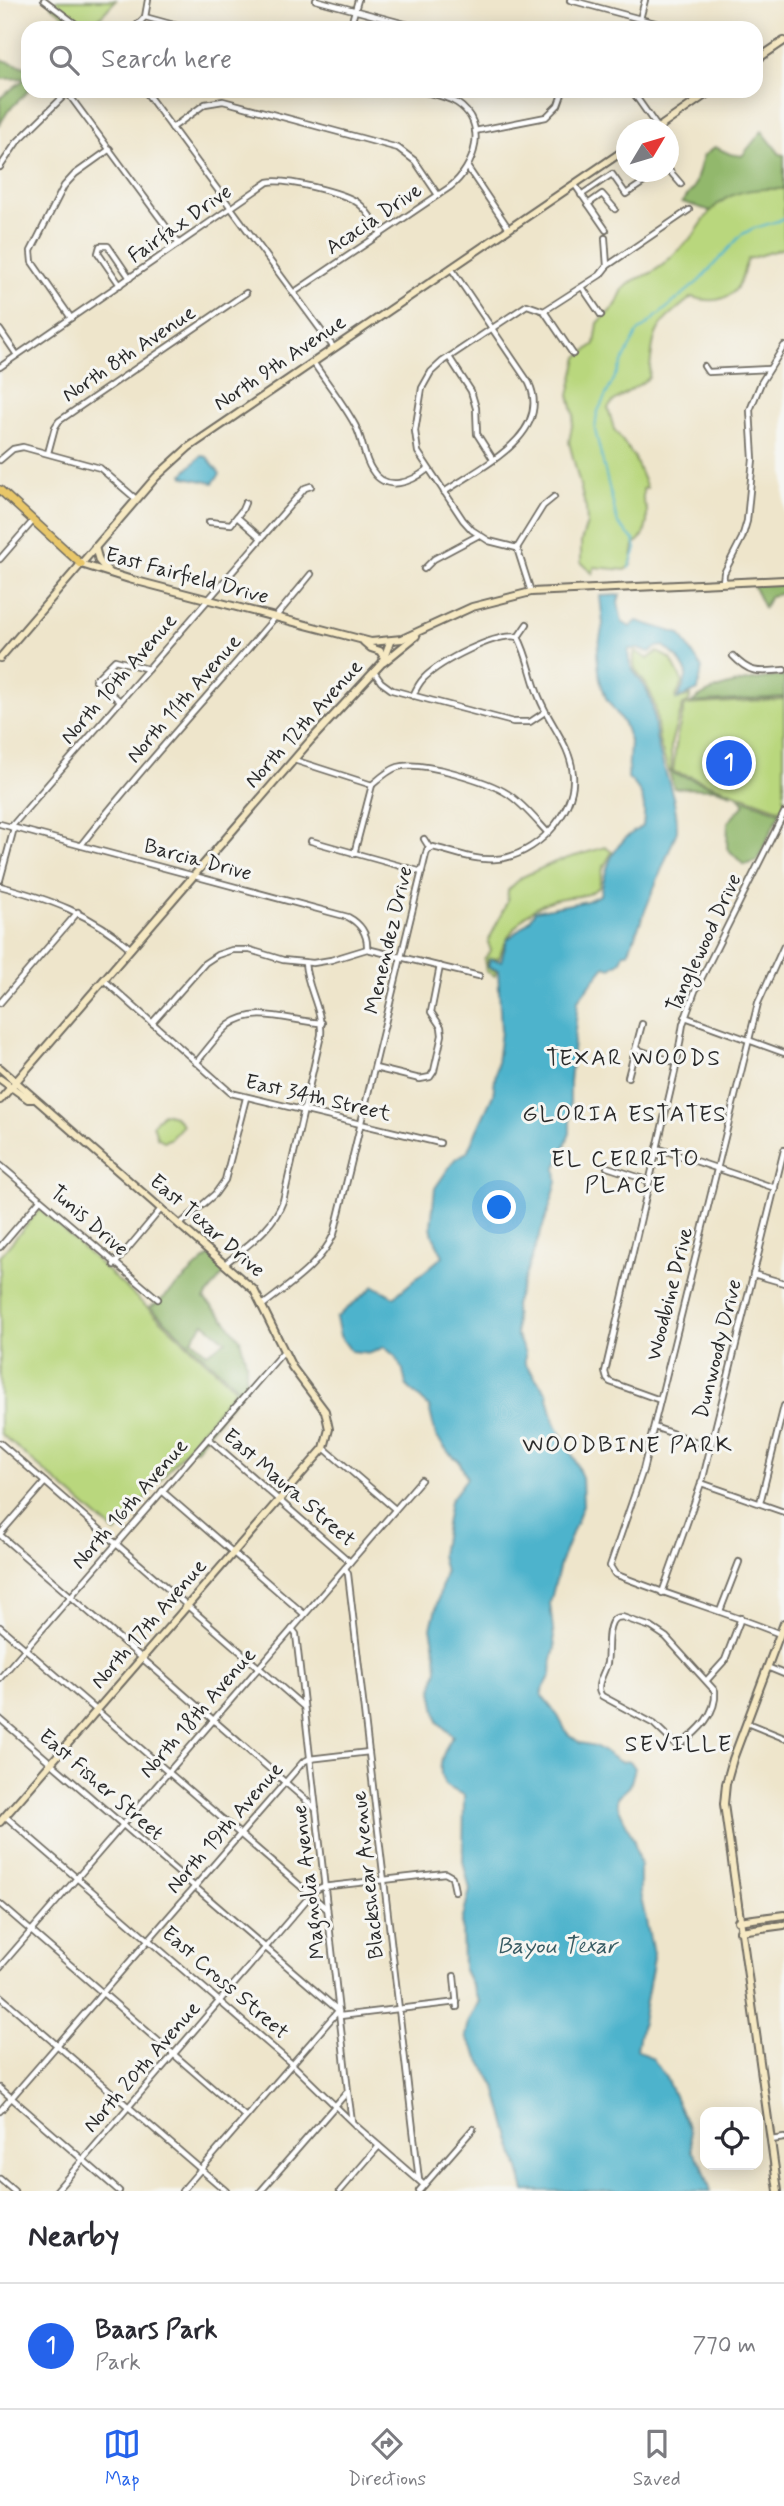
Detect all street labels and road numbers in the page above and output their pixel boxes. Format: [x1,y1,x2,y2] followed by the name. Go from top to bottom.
[320,176,428,262] street label: Acacia Drive
[122,178,238,270] street label: Fairfax Drive
[57,299,201,409] street label: North 8th Avenue
[208,308,352,418] street label: North 9th Avenue
[102,541,272,611] street label: East Fairfield Drive
[54,608,184,750] street label: North 10th Avenue
[120,629,248,769] street label: North 11th Avenue
[239,654,369,794] street label: North 12th Avenue
[141,832,255,888] street label: Barcia Drive
[358,863,420,1017] street label: Menendez Drive
[660,869,749,1017] street label: Tanglewood Drive
[243,1068,394,1128] street label: East 34th Street
[143,1168,271,1284] street label: East Texar Drive
[44,1179,134,1263] street label: Tunis Drive
[640,1224,700,1364] street label: Woodbine Drive
[687,1276,749,1422] street label: Dunwoody Drive
[217,1423,361,1554] street label: East Maura Street
[65,1433,195,1575] street label: North 16th Avenue
[85,1553,213,1695] street label: North 17th Avenue
[133,1642,263,1784] street label: North 18th Avenue
[32,1723,170,1847] street label: East Fisher Street
[160,1756,290,1900] street label: North 19th Avenue
[345,1790,391,1960] street label: Blackshear Avenue
[286,1803,334,1961] street label: Magnolia Avenue
[155,1920,295,2046] street label: East Cross Street
[77,1995,207,2139] street label: North 20th Avenue

